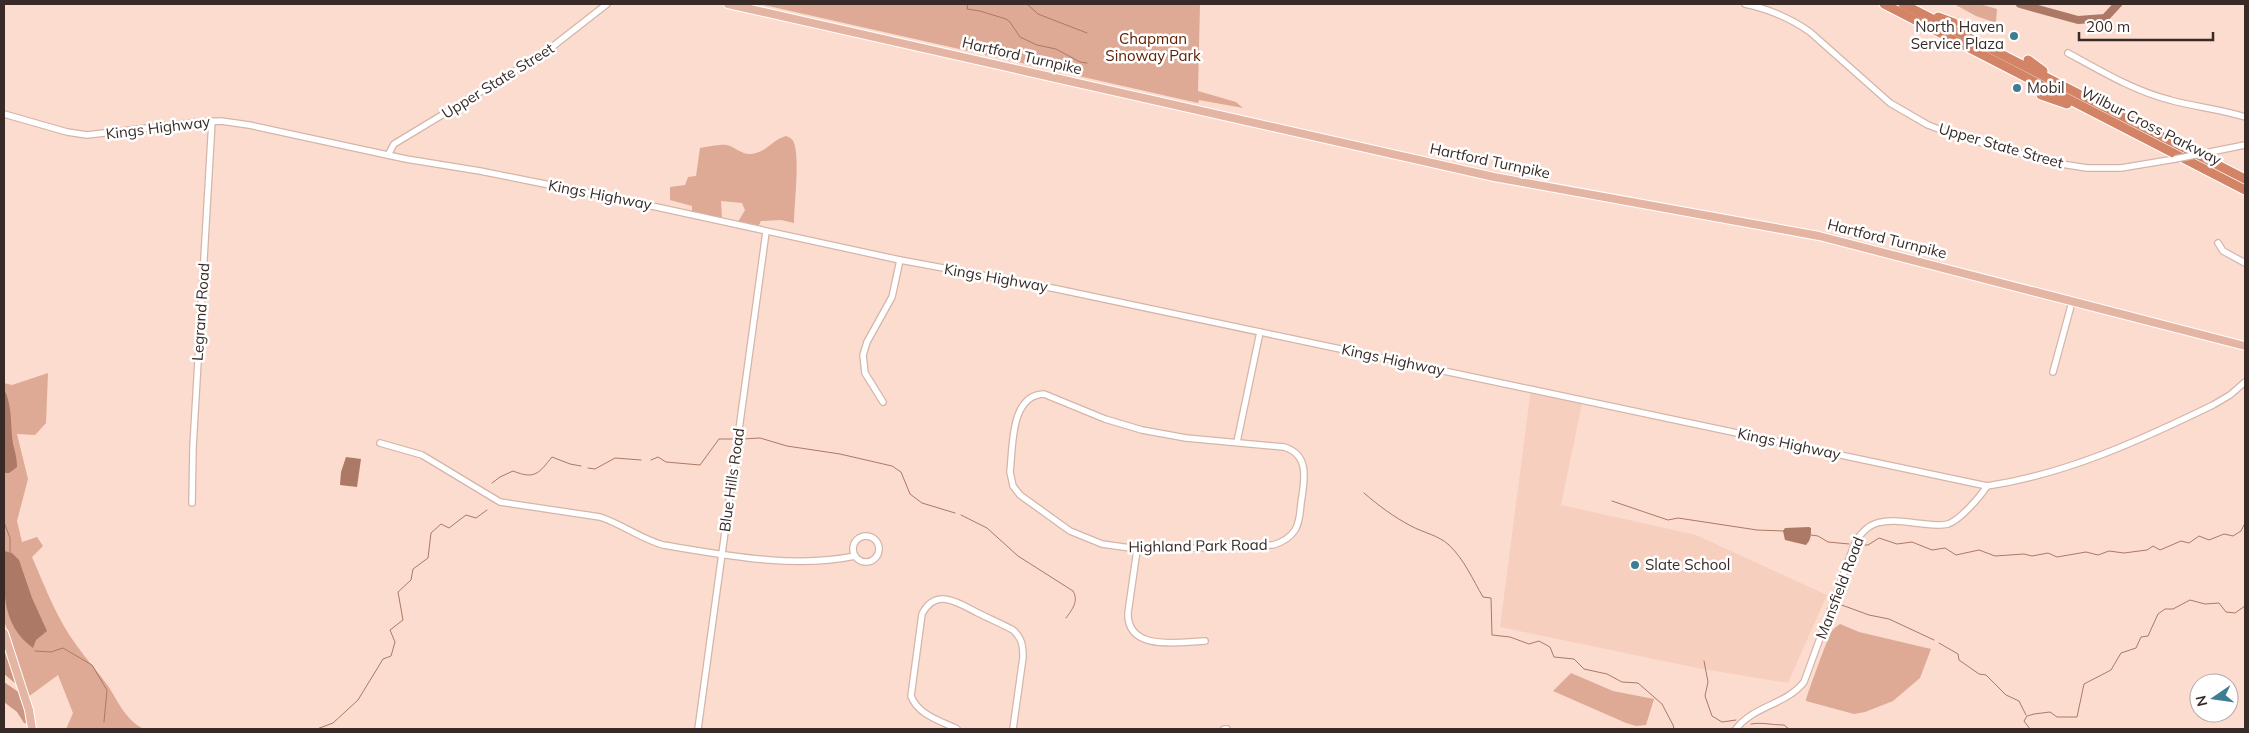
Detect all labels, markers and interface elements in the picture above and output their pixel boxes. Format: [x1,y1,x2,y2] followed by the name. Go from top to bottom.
[2079,10,2213,42] scale bar
[1911,17,2004,53] place label: North Haven Service Plaza
[2086,17,2130,36] text: 200 m
[1105,29,1201,65] park label: Chapman Sinoway Park
[2008,30,2020,42] marker: North Haven Service Plaza
[960,32,1084,79] street label: Hartford Turnpike
[438,38,557,123] street label: Upper State Street
[2027,78,2065,97] place label: Mobil
[2011,82,2023,94] marker: Mobil
[2078,82,2225,169] street label: Wilbur Cross Parkway
[105,112,211,143] street label: Kings Highway
[1937,119,2066,172] street label: Upper State Street
[1428,138,1552,183] street label: Hartford Turnpike
[547,175,653,214] street label: Kings Highway
[1825,214,1949,263] street label: Hartford Turnpike
[943,259,1049,296] street label: Kings Highway
[188,262,213,362] street label: Legrand Road
[1340,339,1446,380] street label: Kings Highway
[1736,423,1842,464] street label: Kings Highway
[715,427,748,533] street label: Blue Hills Road
[1811,534,1868,642] street label: Mansfield Road
[1128,535,1268,556] street label: Highland Park Road
[1645,555,1730,574] place label: Slate School
[1629,559,1641,571] marker: Slate School
[2189,673,2239,723] north arrow
[2191,694,2211,708] text: N

